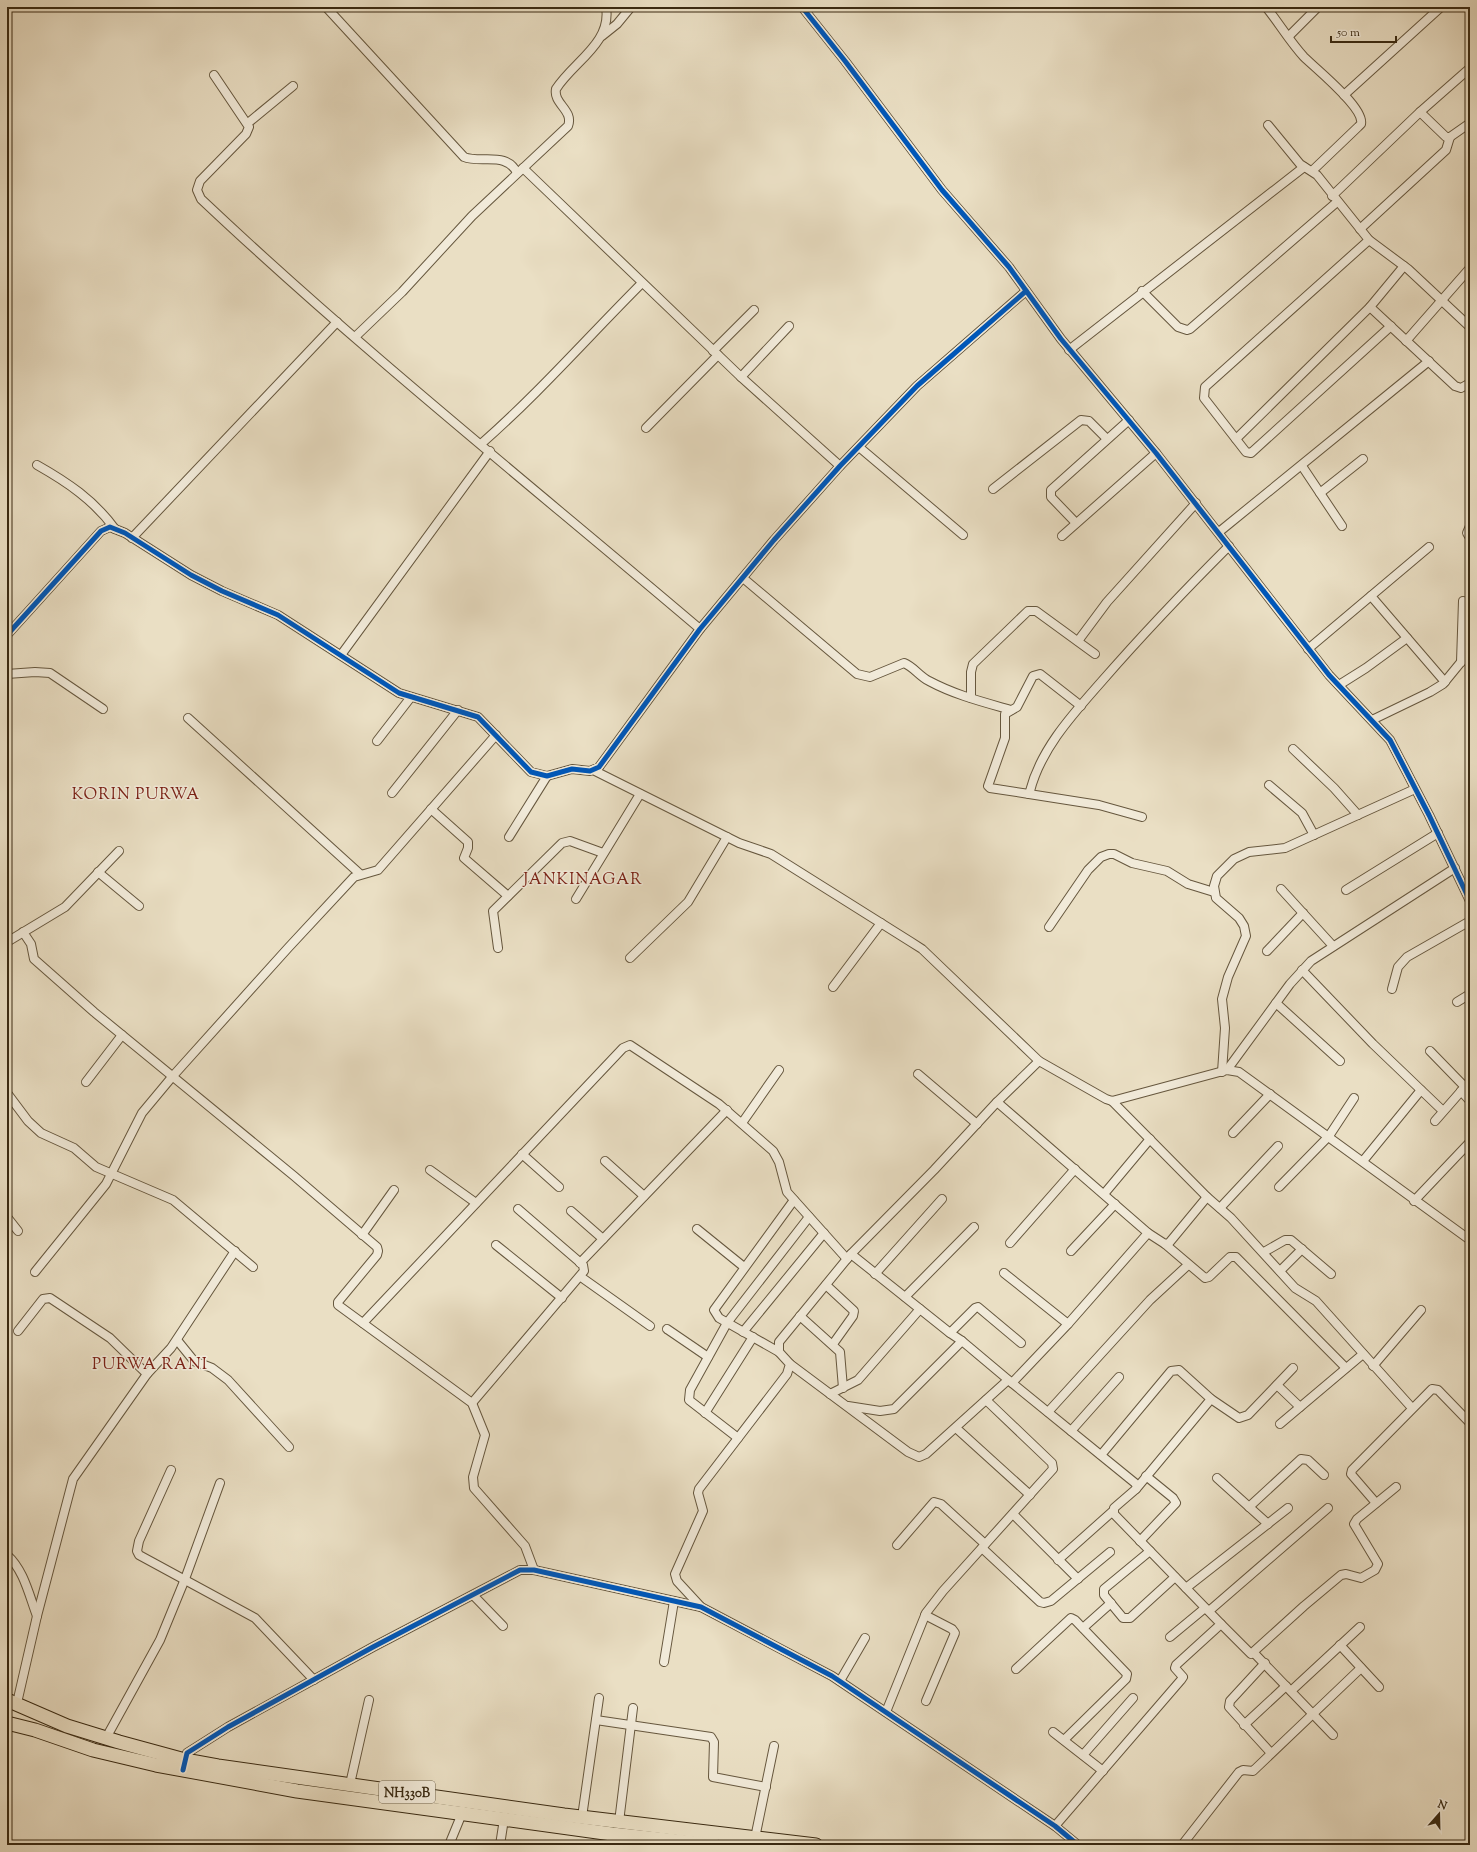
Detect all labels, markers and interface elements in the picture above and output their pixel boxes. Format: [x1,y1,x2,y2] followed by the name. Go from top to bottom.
[1331,18,1396,44] scale bar
[1336,24,1360,42] text: 50 m
[72,784,200,807] district label: KORIN PURWA
[522,869,643,892] district label: JANKINAGAR
[92,1354,208,1377] district label: PURWA RANI
[379,1781,435,1803] road number: NH330B
[1419,1794,1459,1834] north arrow
[1434,1796,1449,1815] text: N

